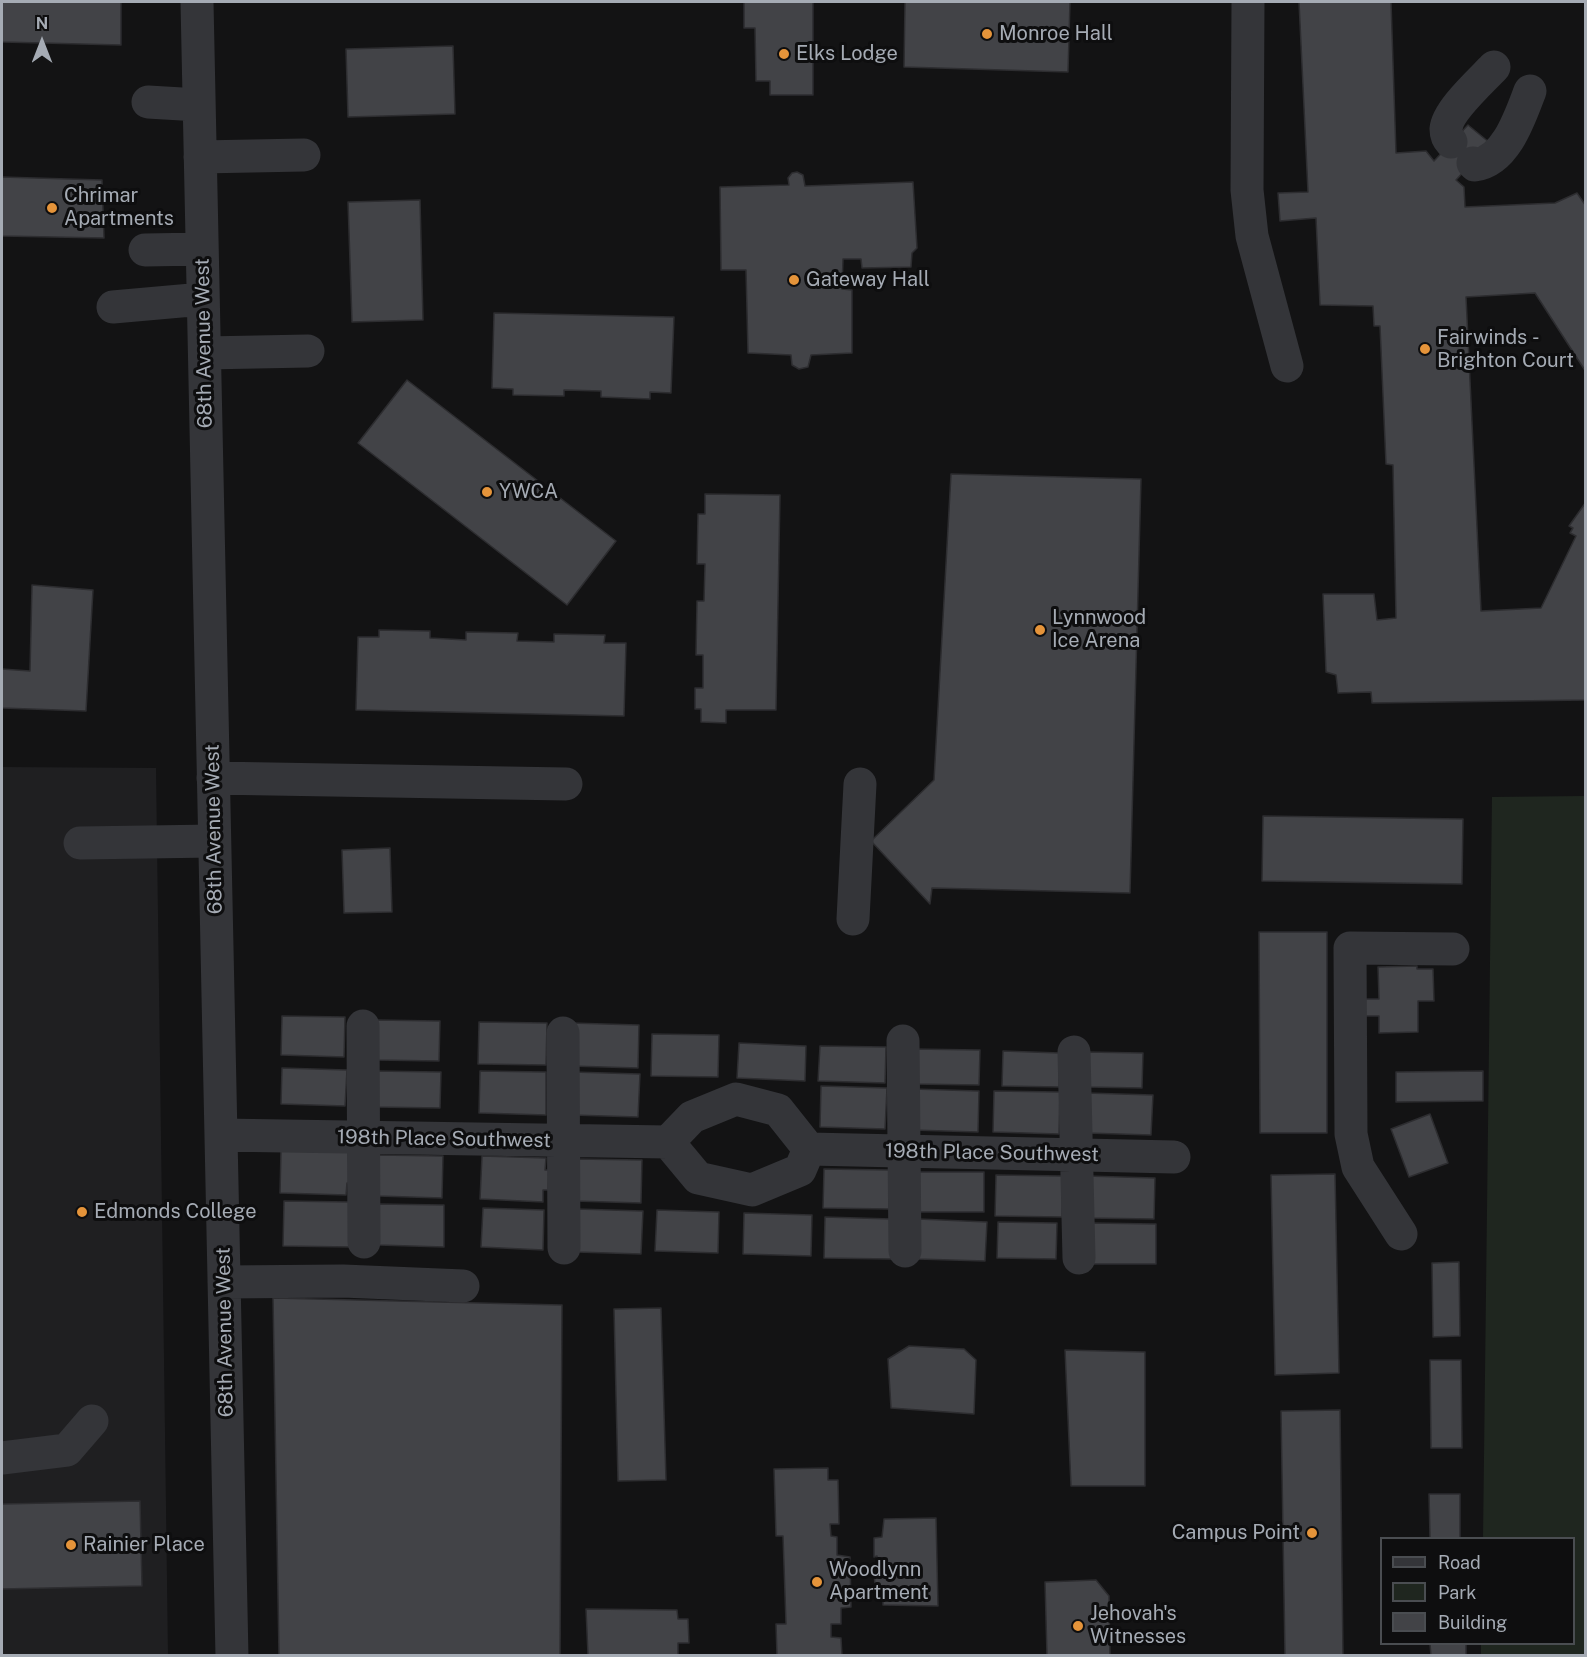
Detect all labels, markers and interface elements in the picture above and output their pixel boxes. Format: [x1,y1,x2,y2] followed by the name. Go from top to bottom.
[12,12,72,72] north arrow
[36,14,48,33] text: N
[999,22,1113,46] place label: Monroe Hall
[980,27,994,41] marker: Monroe Hall
[796,42,898,66] place label: Elks Lodge
[777,47,791,61] marker: Elks Lodge
[64,184,174,231] place label: Chrimar Apartments
[45,201,59,215] marker: Chrimar Apartments
[191,258,217,428] street label: 68th Avenue West
[806,268,930,292] place label: Gateway Hall
[787,273,801,287] marker: Gateway Hall
[1437,326,1574,373] place label: Fairwinds - Brighton Court
[1418,342,1432,356] marker: Fairwinds - Brighton Court
[499,480,558,504] place label: YWCA
[480,485,494,499] marker: YWCA
[1052,606,1146,653] place label: Lynnwood Ice Arena
[1033,623,1047,637] marker: Lynnwood Ice Arena
[201,744,227,914] street label: 68th Avenue West
[337,1125,551,1153] street label: 198th Place Southwest
[885,1139,1099,1167] street label: 198th Place Southwest
[94,1200,256,1224] place label: Edmonds College
[75,1205,89,1219] marker: Edmonds College
[212,1247,238,1417] street label: 68th Avenue West
[1172,1521,1300,1545] place label: Campus Point
[1305,1526,1319,1540] marker: Campus Point
[83,1533,205,1557] place label: Rainier Place
[1380,1537,1575,1645] legend
[64,1538,78,1552] marker: Rainier Place
[1438,1552,1481,1573] text: Road
[829,1558,929,1605] place label: Woodlynn Apartment
[810,1575,824,1589] marker: Woodlynn Apartment
[1438,1582,1476,1603] text: Park
[1090,1602,1186,1649] place label: Jehovah's Witnesses
[1438,1612,1507,1633] text: Building
[1071,1619,1085,1633] marker: Jehovah's Witnesses

